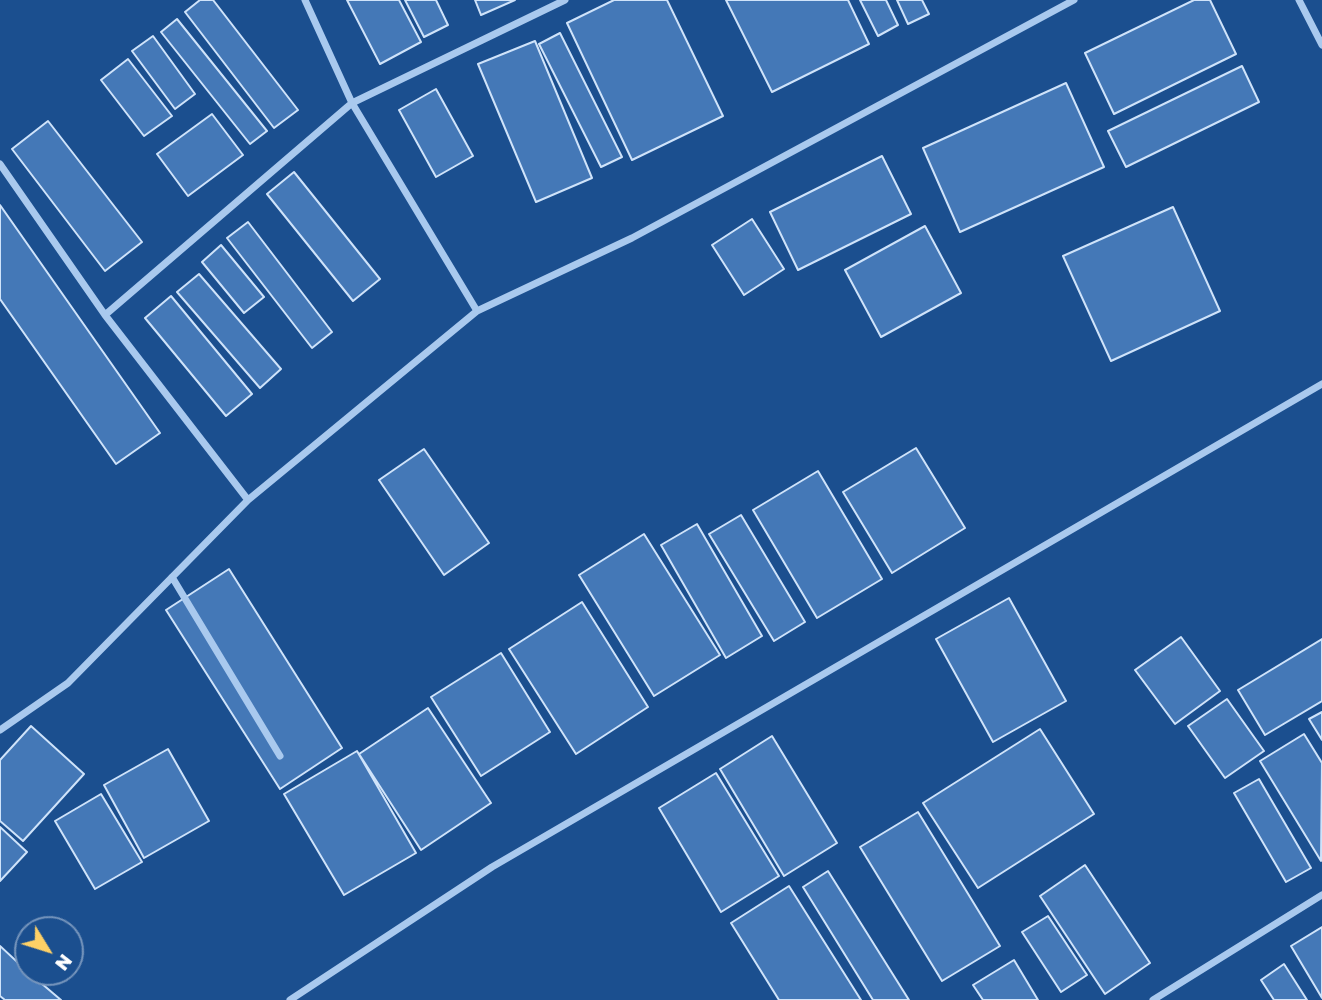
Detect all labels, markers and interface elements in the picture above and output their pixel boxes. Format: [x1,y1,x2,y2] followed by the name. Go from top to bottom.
[14,916,84,986] north arrow
[51,950,78,976] text: N

